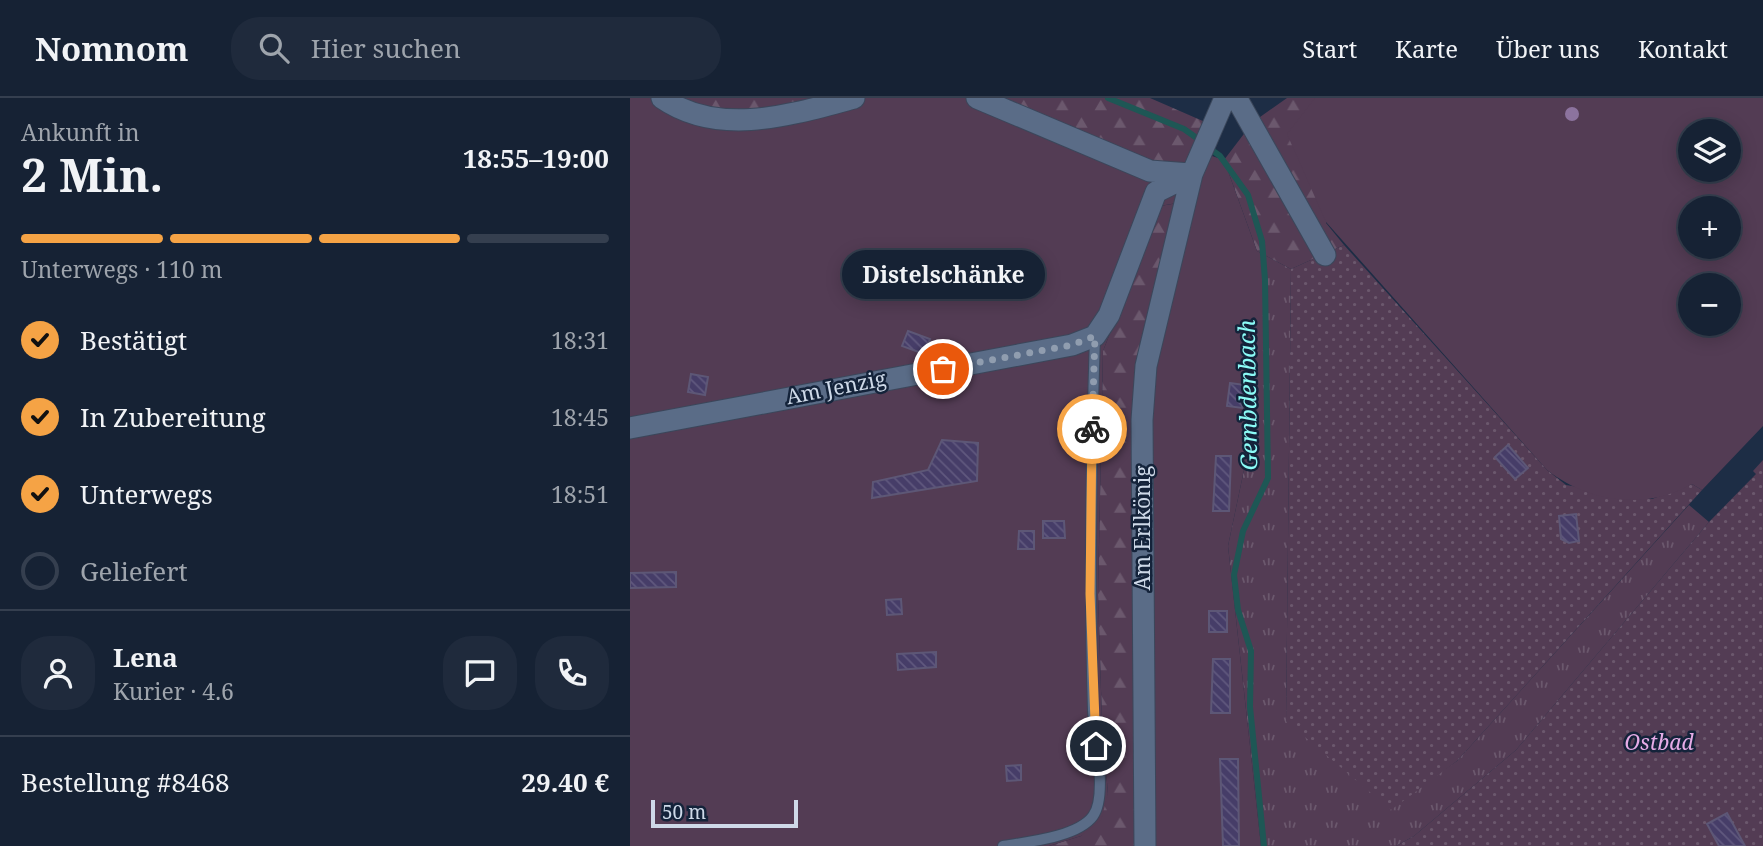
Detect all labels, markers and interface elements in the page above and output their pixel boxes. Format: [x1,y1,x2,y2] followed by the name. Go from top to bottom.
[231,17,721,80] search box
[35,26,189,71] text: Nomnom
[255,29,293,67] icon: search
[311,30,461,66] text: Hier suchen
[1302,32,1357,65] text: Start
[1395,32,1458,65] text: Karte
[1496,32,1600,65] text: Über uns
[1638,32,1728,65] text: Kontakt
[21,116,140,148] text: Ankunft in
[1678,119,1741,336] map controls
[1678,119,1741,182] button: layers
[463,140,609,176] text: 18:55–19:00
[21,143,163,205] text: 2 Min.
[1678,196,1741,259] button: +
[842,250,1044,299] callout: Distelschänke
[21,253,222,285] text: Unterwegs · 110 m
[862,258,1025,290] text: Distelschänke
[1678,273,1741,336] button: −
[1230,319,1264,471] water label: Gembdenbach
[21,321,59,359] icon: check
[80,322,187,358] text: Bestätigt
[551,324,609,356] text: 18:31
[913,339,973,399] pin
[924,350,962,388] icon: bag
[783,363,889,410] street label: Am Jenzig
[1057,394,1127,464] courier
[21,398,59,436] icon: check
[80,399,266,435] text: In Zubereitung
[551,401,609,433] text: 18:45
[1073,410,1111,448] icon: bike
[1128,465,1156,591] street label: Am Erlkönig
[21,475,59,513] icon: check
[80,476,213,512] text: Unterwegs
[551,478,609,510] text: 18:51
[80,553,188,589] text: Geliefert
[21,636,95,710] button: person
[443,636,517,710] button: chat
[535,636,609,710] button: phone
[113,639,178,675] text: Lena
[113,675,234,707] text: Kurier · 4.6
[1066,716,1126,776] pin
[1077,727,1115,765] icon: home
[1624,728,1694,756] park label: Ostbad
[21,764,230,800] text: Bestellung #8468
[521,764,609,800] text: 29.40 €
[651,797,798,829] scale bar
[662,799,706,825] text: 50 m

